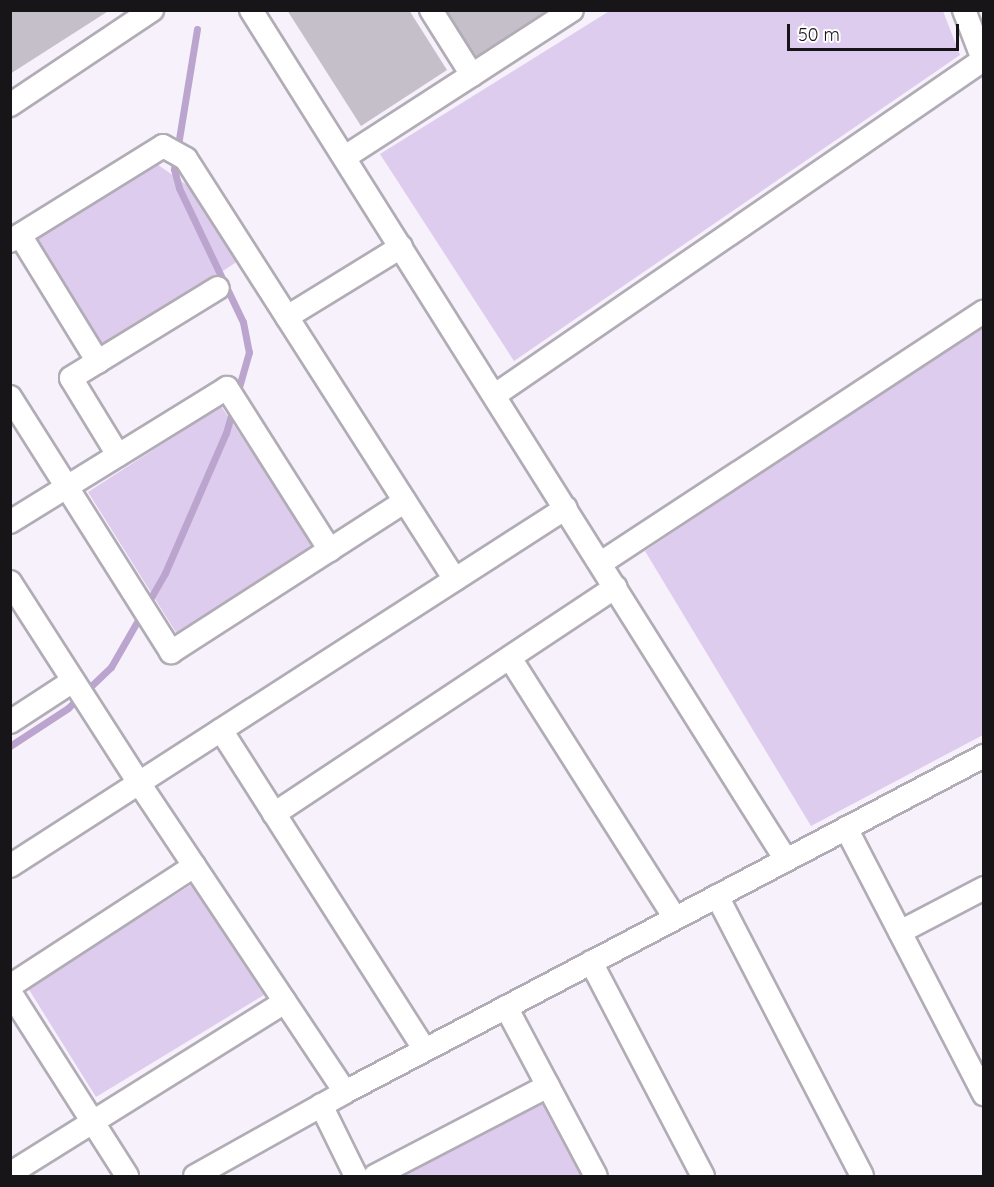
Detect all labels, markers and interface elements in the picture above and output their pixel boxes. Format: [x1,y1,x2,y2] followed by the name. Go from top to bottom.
[790,12,962,50] scale bar
[798,23,840,46] text: 50 m

